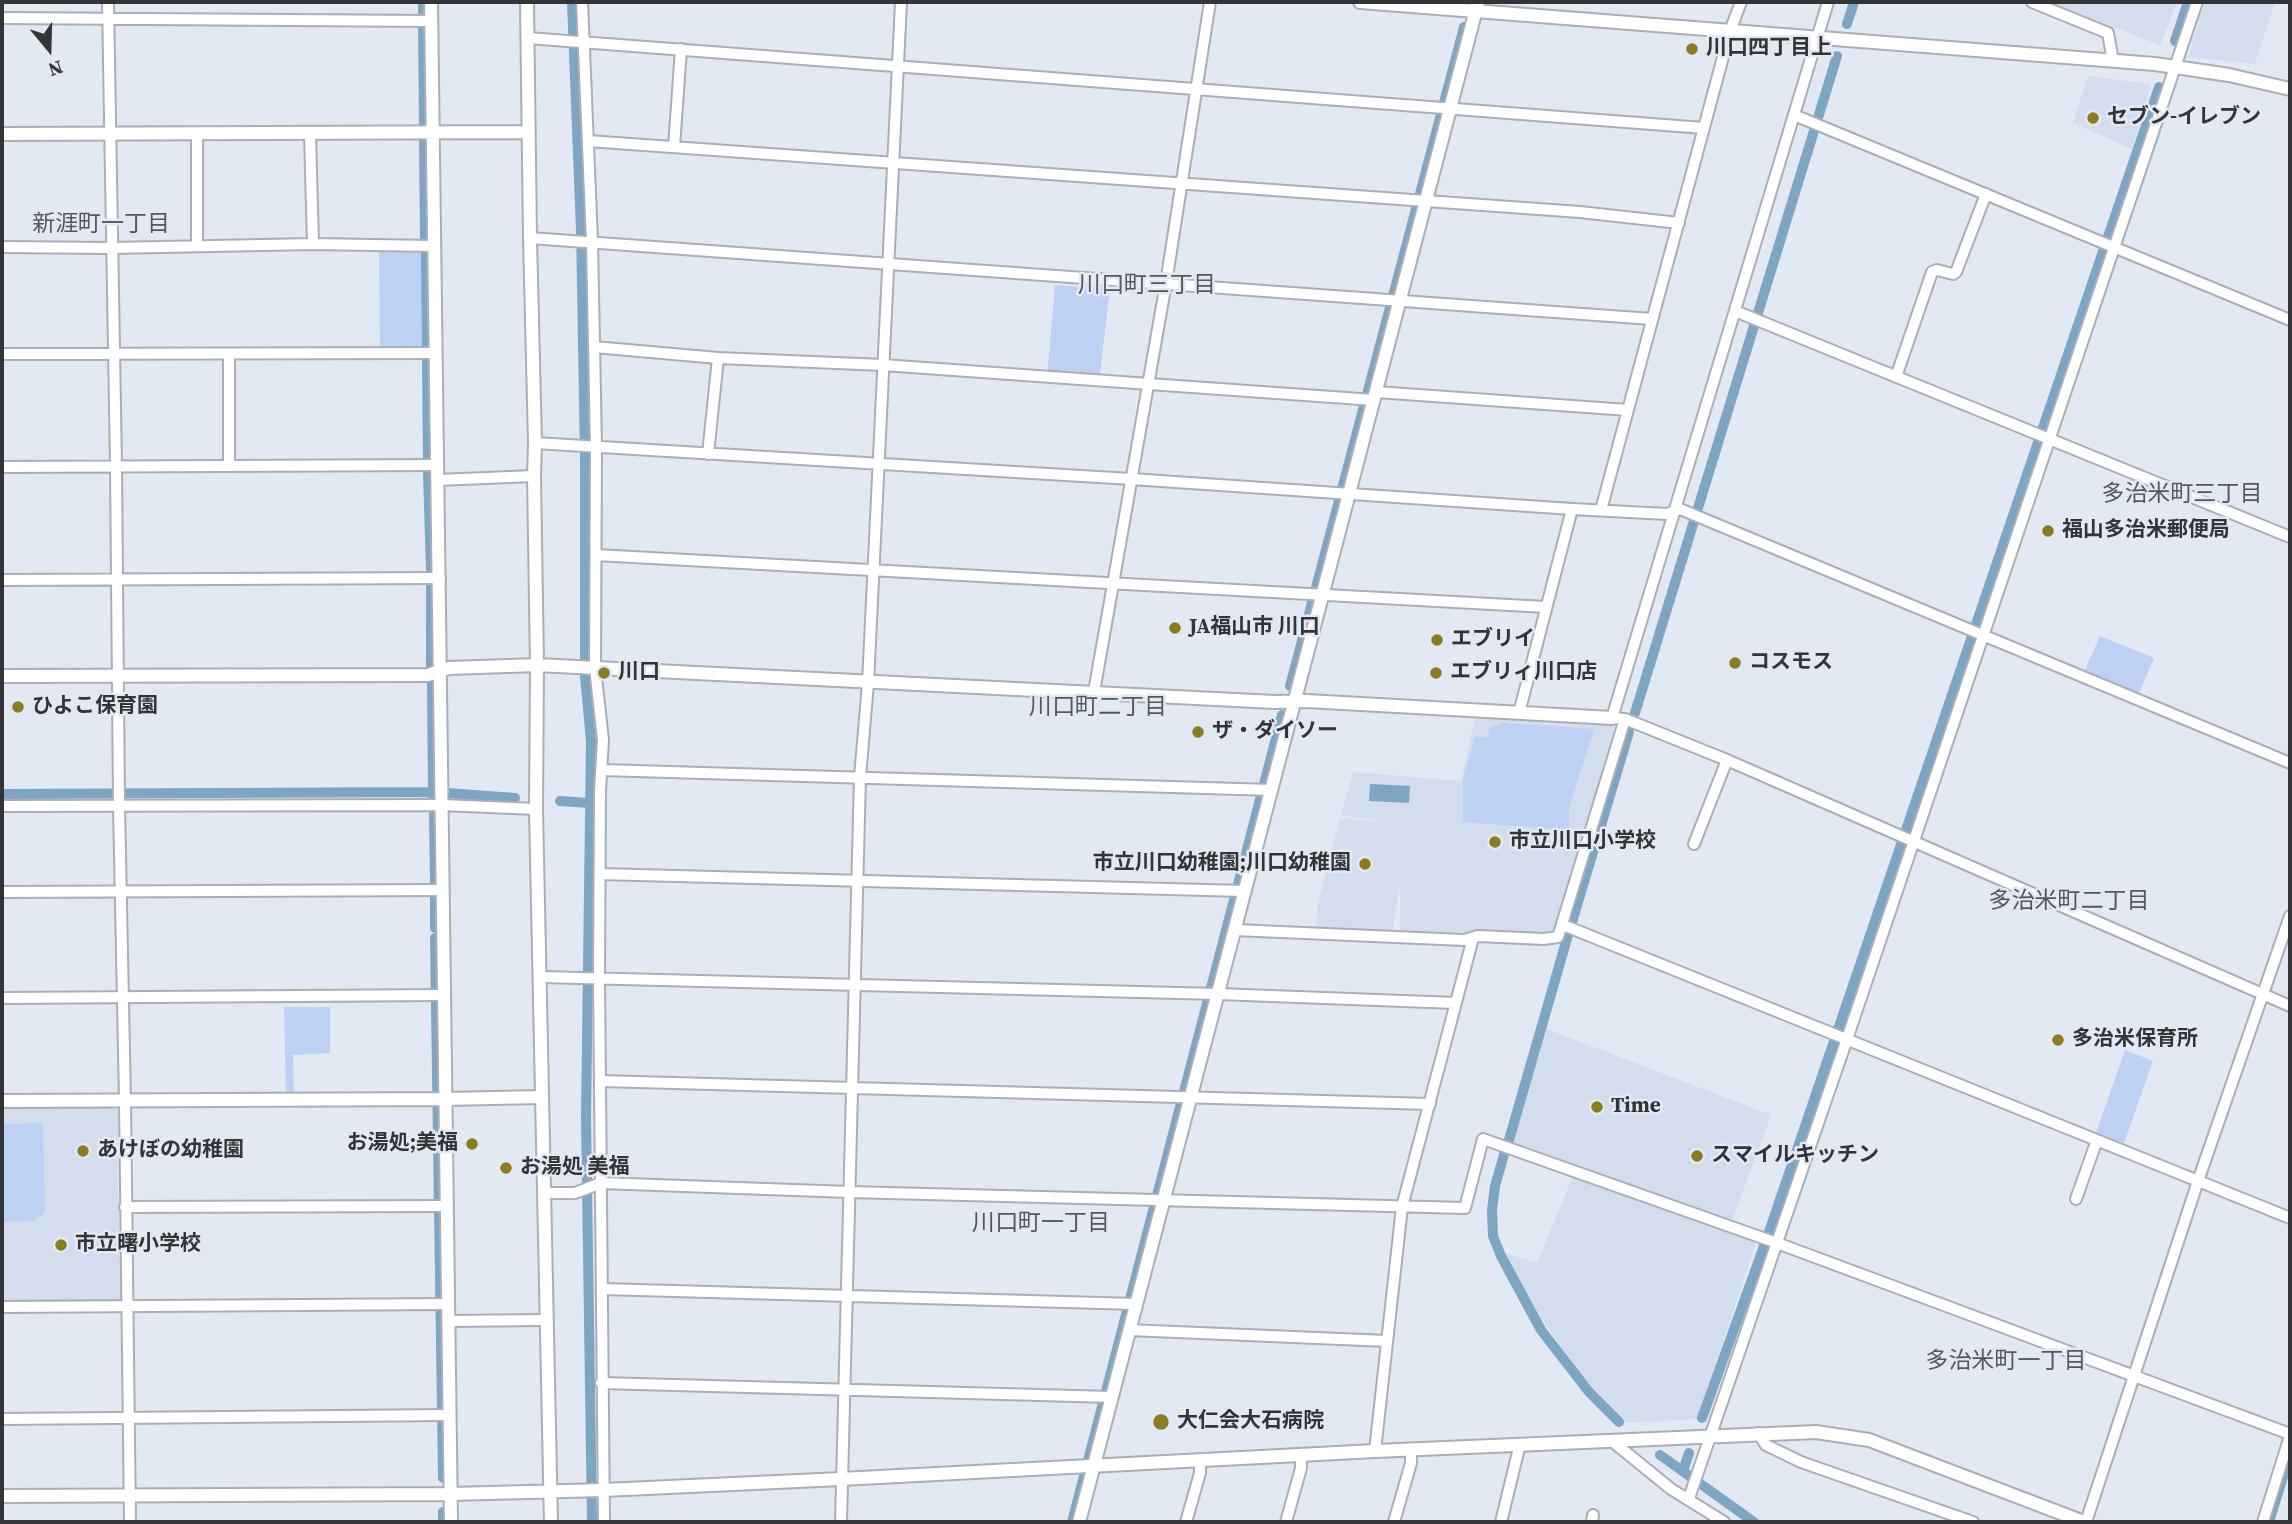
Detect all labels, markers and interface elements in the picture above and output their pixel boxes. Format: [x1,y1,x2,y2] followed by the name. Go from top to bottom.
[14,14,84,84] north arrow
[1706,36,1832,62] place label: 川口四丁目上
[1684,41,1700,57] marker: 川口四丁目上
[45,54,67,83] text: N
[2107,105,2261,131] place label: セブン-イレブン
[2085,110,2101,126] marker: セブン-イレブン
[32,211,170,239] district label: 新涯町一丁目
[1078,272,1216,300] district label: 川口町三丁目
[2102,481,2262,509] district label: 多治米町三丁目
[2062,518,2230,544] place label: 福山多治米郵便局
[2040,523,2056,539] marker: 福山多治米郵便局
[1189,615,1320,641] place label: JA福山市 川口
[1167,620,1183,636] marker: JA福山市 川口
[1451,627,1535,653] place label: エブリイ
[1429,632,1445,648] marker: エブリイ
[1749,650,1833,676] place label: コスモス
[1727,655,1743,671] marker: コスモス
[618,660,660,686] place label: 川口
[1450,660,1597,686] place label: エブリィ川口店
[596,665,612,681] marker: 川口
[1428,665,1444,681] marker: エブリィ川口店
[32,694,158,720] place label: ひよこ保育園
[1029,694,1167,722] district label: 川口町二丁目
[10,699,26,715] marker: ひよこ保育園
[1212,719,1338,745] place label: ザ・ダイソー
[1190,724,1206,740] marker: ザ・ダイソー
[1509,829,1656,855] place label: 市立川口小学校
[1487,834,1503,850] marker: 市立川口小学校
[1093,851,1351,877] place label: 市立川口幼稚園;川口幼稚園
[1357,856,1373,872] marker: 市立川口幼稚園;川口幼稚園
[1989,888,2149,916] district label: 多治米町二丁目
[2072,1027,2198,1053] place label: 多治米保育所
[2050,1032,2066,1048] marker: 多治米保育所
[1611,1094,1661,1120] place label: Time
[1589,1099,1605,1115] marker: Time
[347,1131,458,1157] place label: お湯処;美福
[464,1136,480,1152] marker: お湯処;美福
[97,1138,244,1164] place label: あけぼの幼稚園
[75,1143,91,1159] marker: あけぼの幼稚園
[1711,1143,1879,1169] place label: スマイルキッチン
[1689,1148,1705,1164] marker: スマイルキッチン
[520,1155,629,1181] place label: お湯処 美福
[498,1160,514,1176] marker: お湯処 美福
[972,1210,1110,1238] district label: 川口町一丁目
[75,1232,201,1258] place label: 市立曙小学校
[53,1237,69,1253] marker: 市立曙小学校
[1926,1348,2086,1376] district label: 多治米町一丁目
[1177,1409,1324,1435] place label: 大仁会大石病院
[1151,1412,1171,1432] marker: 大仁会大石病院

